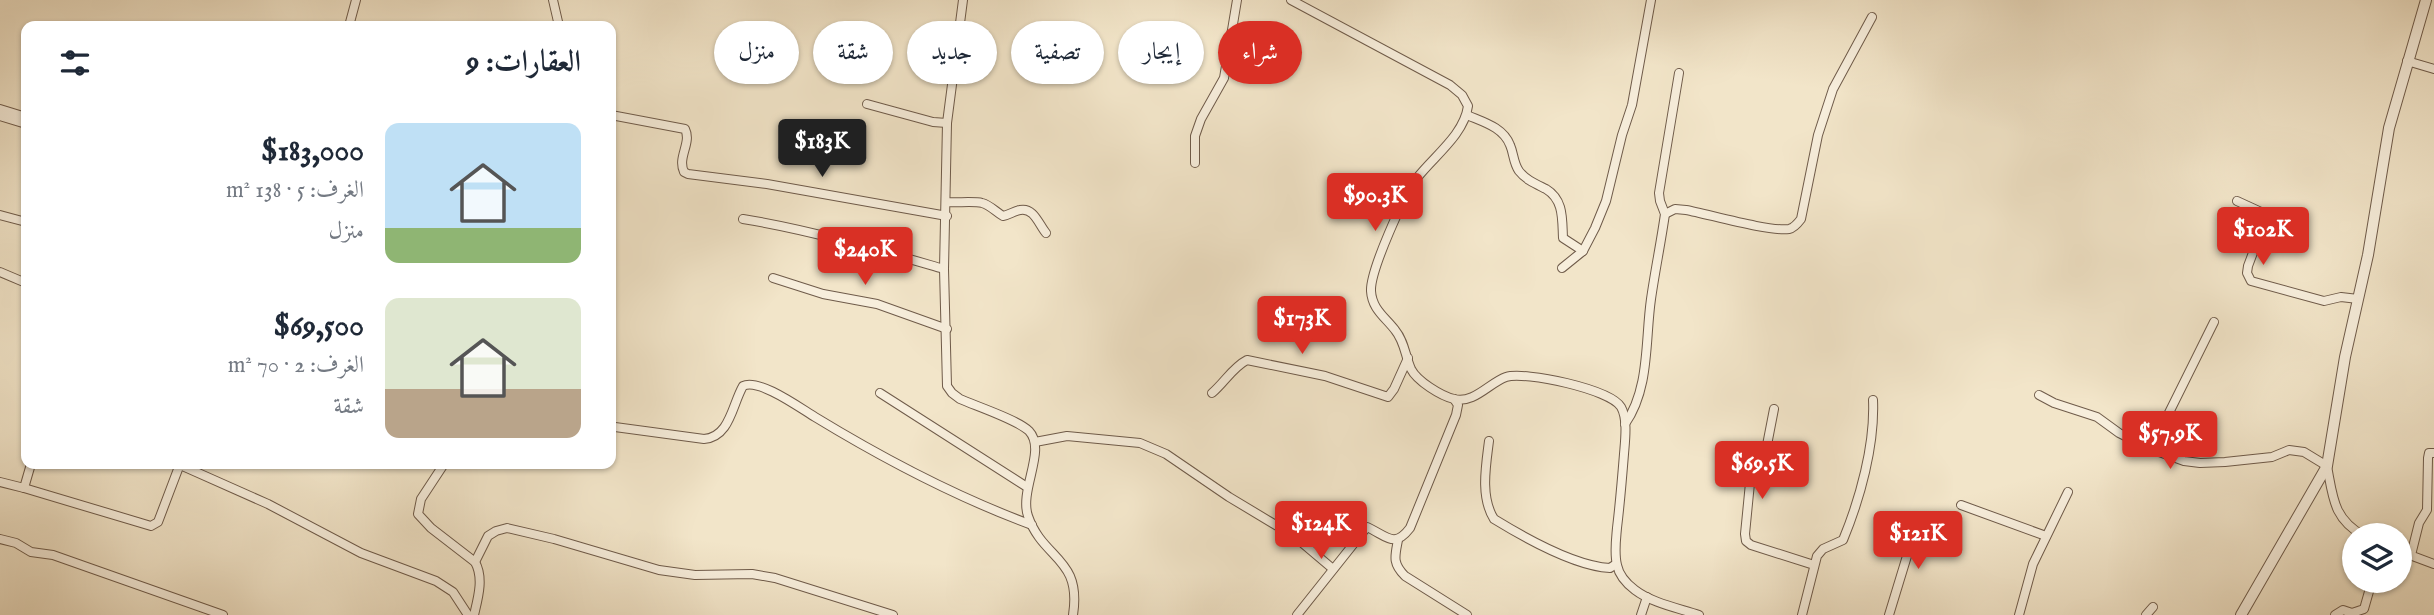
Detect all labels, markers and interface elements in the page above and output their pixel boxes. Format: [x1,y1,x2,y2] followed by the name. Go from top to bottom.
[714,21,799,84] chip: منزل
[813,21,893,84] chip: شقة
[907,21,997,84] chip: جديد
[1011,21,1104,84] chip: تصفية
[1118,21,1204,84] chip: إيجار
[1218,21,1302,84] chip: شراء
[56,44,94,82] icon: filters
[466,44,581,82] text: العقارات: 9
[773,120,871,179] pin: $183K
[794,127,850,156] text: $183K
[261,133,364,171] text: $183,000
[441,151,525,235] icon: home
[1318,174,1432,233] pin: $90.3K
[226,176,364,205] text: الغرف: 5 · 138 m²
[1343,181,1407,210] text: $90.3K
[2214,208,2312,267] pin: $102K
[2233,215,2293,244] text: $102K
[329,217,364,246] text: منزل
[816,228,914,287] pin: $240K
[834,235,896,264] text: $240K
[1253,296,1351,356] pin: $173K
[1273,304,1331,333] text: $173K
[273,308,364,346] text: $69,500
[441,326,525,410] icon: home
[228,351,364,380] text: الغرف: 2 · 70 m²
[334,392,364,421] text: شقة
[2113,412,2227,471] pin: $57.9K
[2138,419,2202,448] text: $57.9K
[1705,442,1819,501] pin: $69.5K
[1731,449,1793,478] text: $69.5K
[1272,502,1370,561] pin: $124K
[1291,509,1351,538] text: $124K
[1869,512,1967,571] pin: $121K
[1889,519,1947,548] text: $121K
[2342,523,2412,593] map controls
[2342,523,2412,593] button: layers

